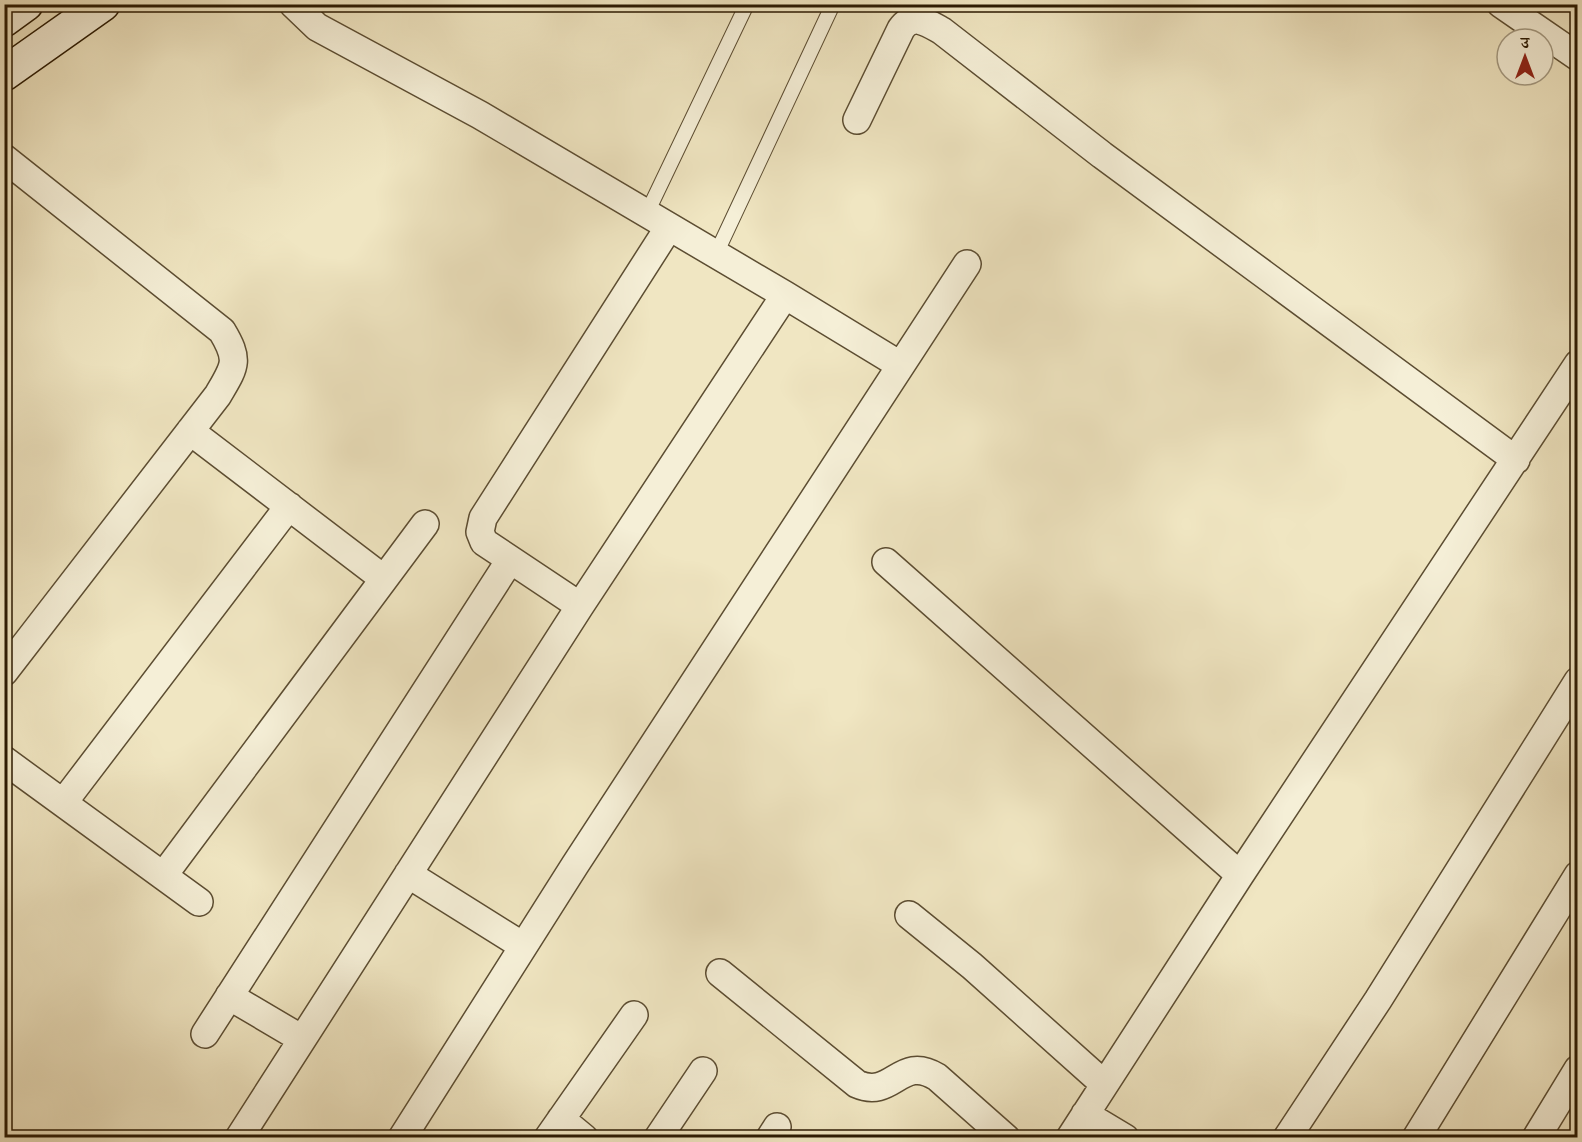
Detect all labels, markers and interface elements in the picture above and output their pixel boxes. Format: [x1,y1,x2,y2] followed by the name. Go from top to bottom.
[1495,27,1555,87] north arrow
[1520,33,1531,52] text: उ

